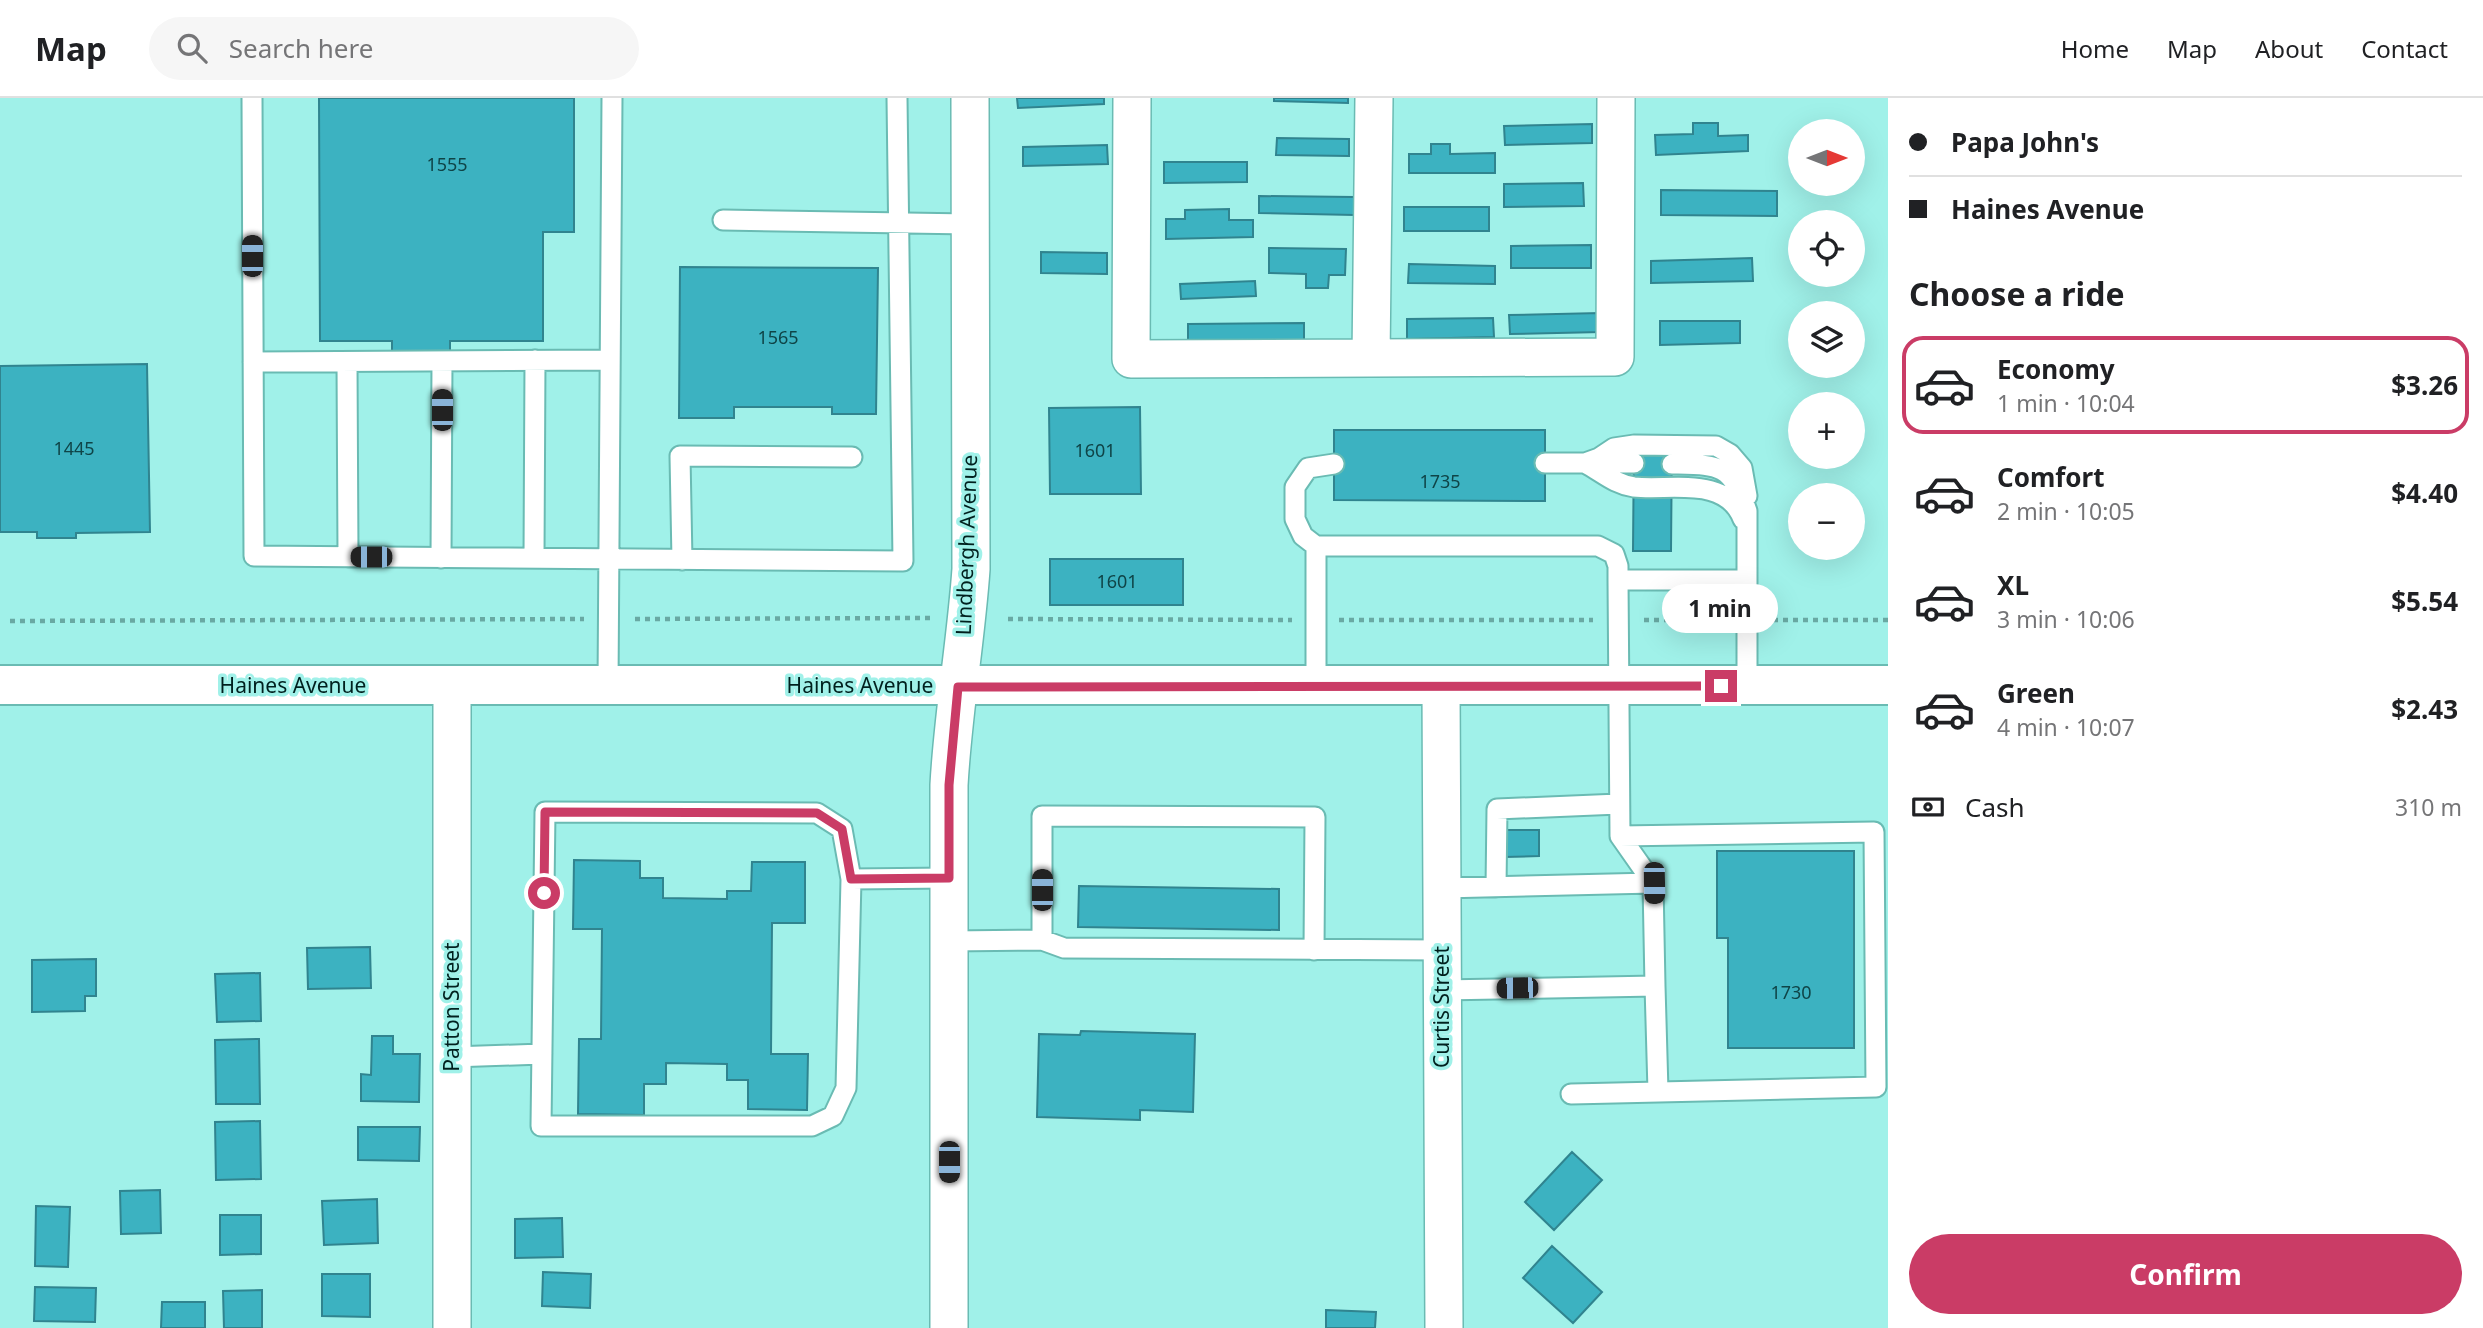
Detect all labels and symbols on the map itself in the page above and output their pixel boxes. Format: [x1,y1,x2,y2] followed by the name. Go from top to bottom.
[1788,119,1866,196] north arrow
[426,152,468,176] house number: 1555
[242,235,263,277] car
[757,325,799,349] house number: 1565
[432,389,453,431] car
[53,436,95,460] house number: 1445
[1074,438,1116,462] house number: 1601
[949,454,983,636] street label: Lindbergh Avenue
[1419,469,1461,493] house number: 1735
[351,547,393,568] car
[1096,569,1138,593] house number: 1601
[1663,584,1779,634] callout: 1 min
[1705,670,1737,702] route end
[220,671,366,699] street label: Haines Avenue
[787,671,933,699] street label: Haines Avenue
[1644,862,1665,904] car
[1032,869,1053,911] car
[528,877,560,909] route start
[437,942,465,1072] street label: Patton Street
[1427,946,1455,1068] street label: Curtis Street
[1496,977,1539,999] car
[1770,980,1812,1004] house number: 1730
[939,1141,960,1183] car

